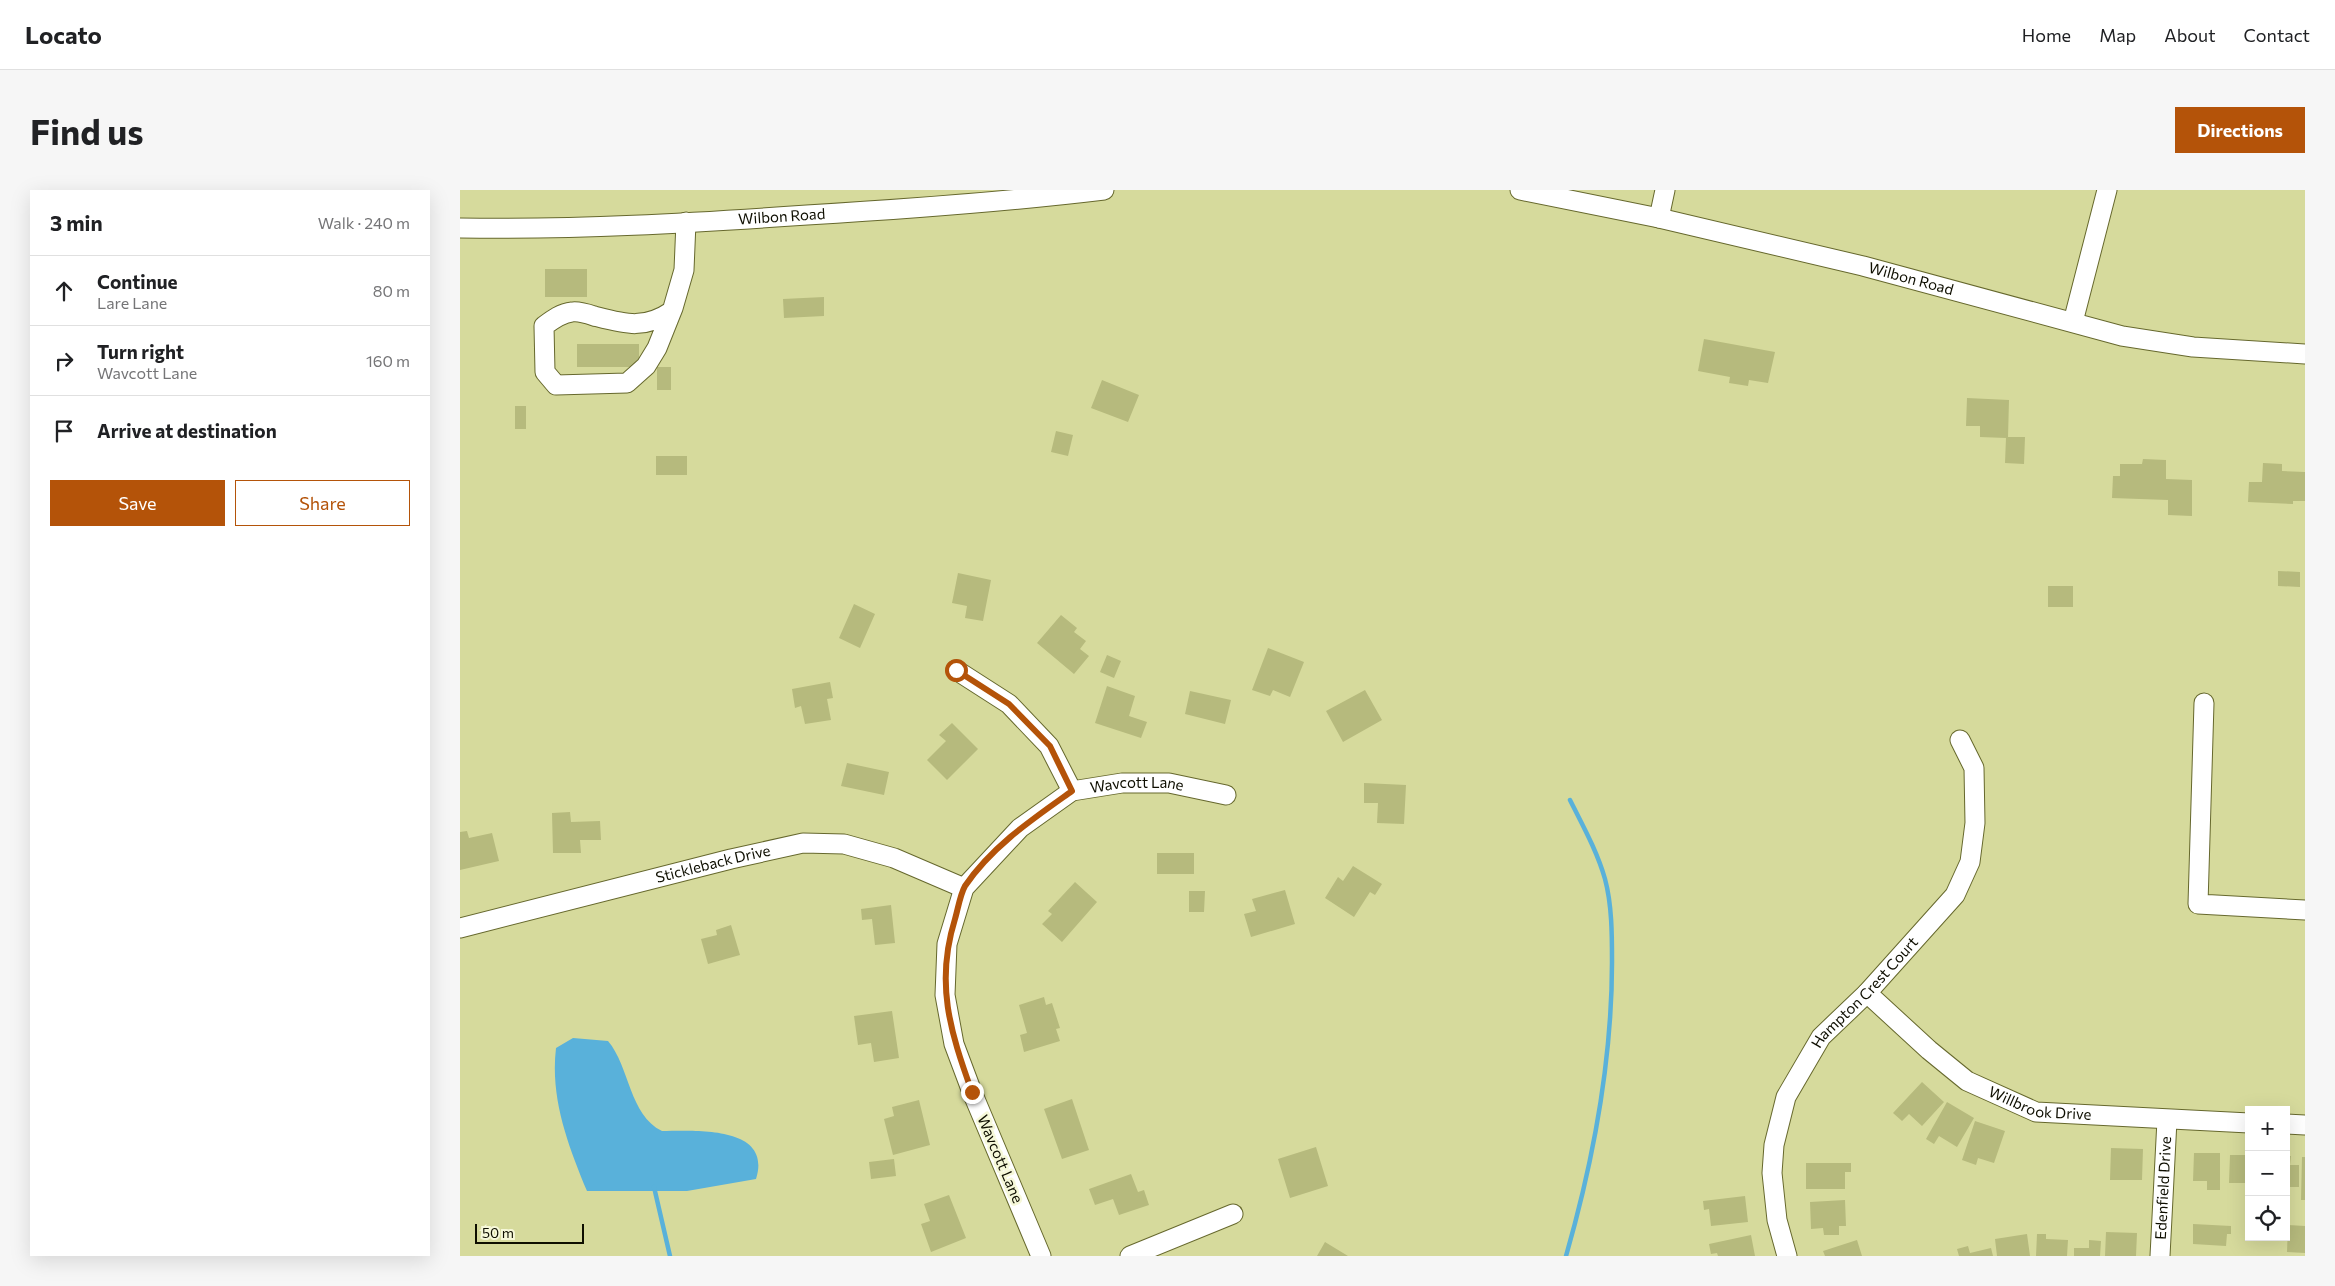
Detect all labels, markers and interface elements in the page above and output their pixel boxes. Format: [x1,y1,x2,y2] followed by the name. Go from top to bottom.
[25,20,102,49] text: Locato
[2022,24,2071,46] text: Home
[2099,24,2136,46] text: Map
[2164,24,2216,46] text: About
[2244,24,2310,46] text: Contact
[2175,107,2305,153] button: Directions
[30,109,144,152] text: Find us
[738,204,826,228] street label: Wilbon Road
[50,210,103,235] text: 3 min
[318,213,410,232] text: Walk · 240 m
[1867,258,1956,298] street label: Wilbon Road
[97,270,177,293] text: Continue
[50,277,78,305] icon: ahead
[373,281,410,300] text: 80 m
[97,293,167,312] text: Lare Lane
[97,340,184,363] text: Turn right
[50,347,78,375] icon: right
[366,351,410,370] text: 160 m
[97,363,197,382] text: Wavcott Lane
[50,417,78,445] icon: arrive
[97,419,277,442] text: Arrive at destination
[50,480,225,526] button: Save
[235,480,410,526] button: Share
[945,659,968,682] route start
[1089,773,1186,796] street label: Wavcott Lane
[654,841,772,886] street label: Stickleback Drive
[1807,933,1921,1051] street label: Hampton Crest Court
[961,1081,984,1104] route end
[1986,1082,2092,1123] street label: Willbrook Drive
[2245,1106,2290,1241] map controls
[2245,1106,2290,1151] button: +
[974,1112,1028,1205] street label: Wavcott Lane
[2151,1136,2174,1240] street label: Edenfield Drive
[2245,1151,2290,1196] button: −
[2245,1196,2290,1241] button: locate
[475,1221,584,1244] scale bar
[482,1224,514,1241] text: 50 m

